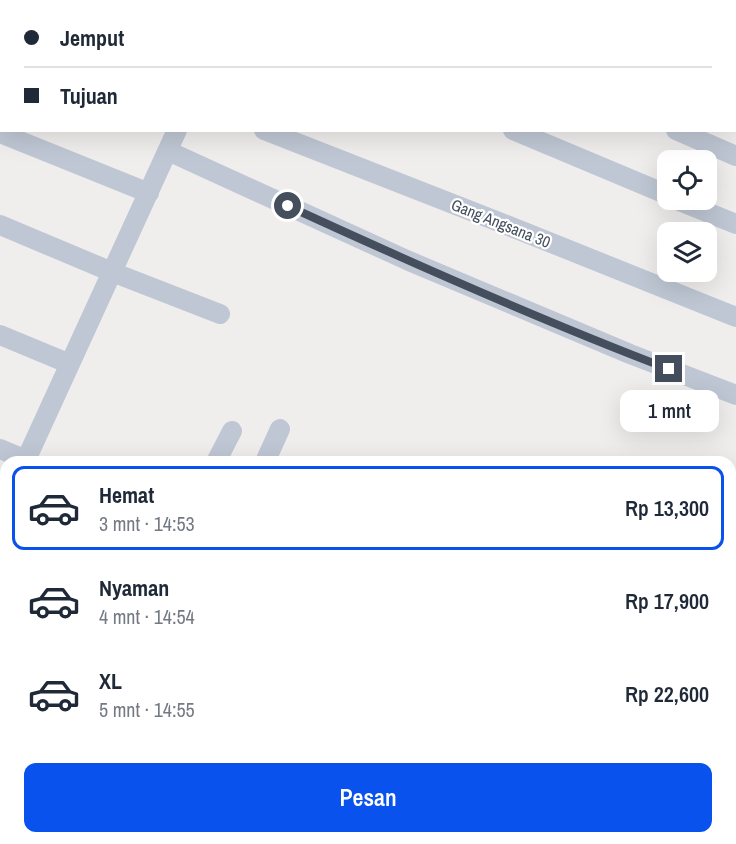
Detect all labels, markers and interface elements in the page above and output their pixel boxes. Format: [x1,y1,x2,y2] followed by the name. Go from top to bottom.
[60,23,124,53] text: Jemput
[60,81,118,111] text: Tujuan
[657,150,717,282] map controls
[657,150,717,210] button: locate
[274,192,301,219] route start
[448,193,554,253] street label: Gang Angsana 30
[657,222,717,282] button: layers
[655,355,682,382] route end
[620,390,718,432] callout: 1 mnt
[648,397,691,424] text: 1 mnt
[99,480,154,510] text: Hemat
[27,481,81,535] icon: car
[625,493,709,523] text: Rp 13,300
[99,510,195,537] text: 3 mnt · 14:53
[99,573,169,603] text: Nyaman
[27,574,81,628] icon: car
[625,586,709,616] text: Rp 17,900
[99,603,195,630] text: 4 mnt · 14:54
[99,666,122,696] text: XL
[27,667,81,721] icon: car
[625,679,709,709] text: Rp 22,600
[99,696,195,723] text: 5 mnt · 14:55
[24,763,712,832] button: Pesan

